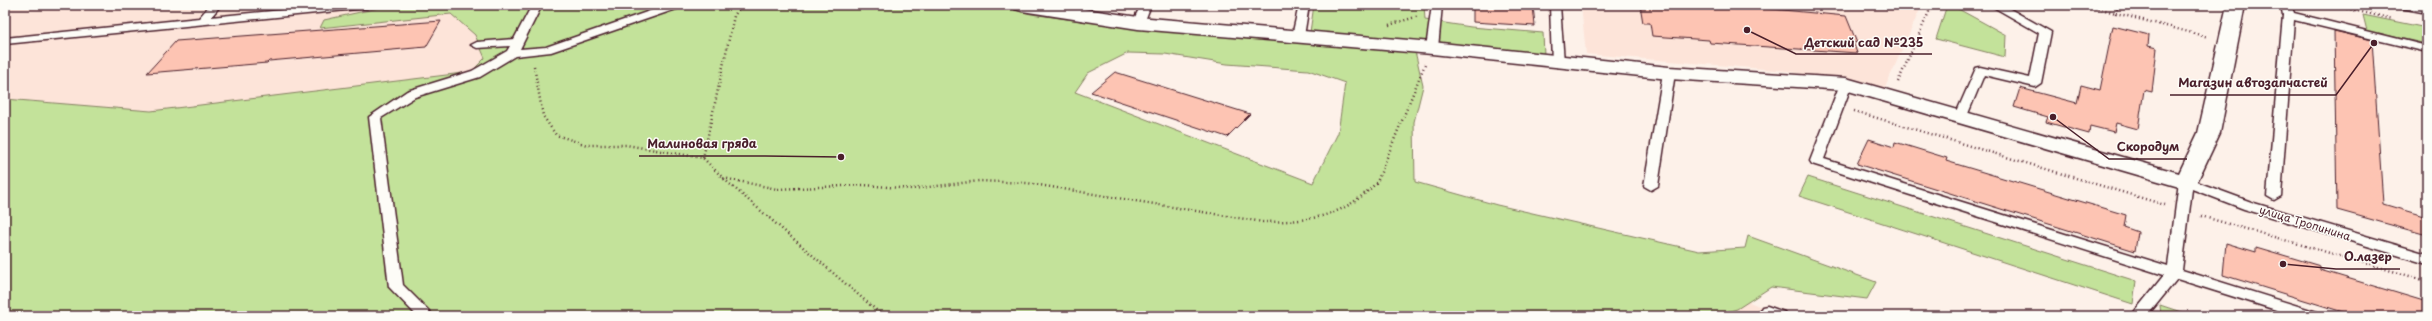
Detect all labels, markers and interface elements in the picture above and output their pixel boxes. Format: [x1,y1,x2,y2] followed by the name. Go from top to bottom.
[1796,30,1932,54] callout: Детский сад №235
[1804,33,1923,51] text: Детский сад №235
[2170,71,2336,95] callout: Магазин автозапчастей
[2178,73,2328,91] text: Магазин автозапчастей
[639,132,765,156] callout: Малиновая гряда
[647,134,757,152] text: Малиновая гряда
[2109,135,2187,159] callout: Скородум
[2117,137,2179,155] text: Скородум
[2257,201,2353,245] street label: улица Тропинина
[2336,245,2400,269] callout: О.лазер
[2344,247,2392,265] text: О.лазер

